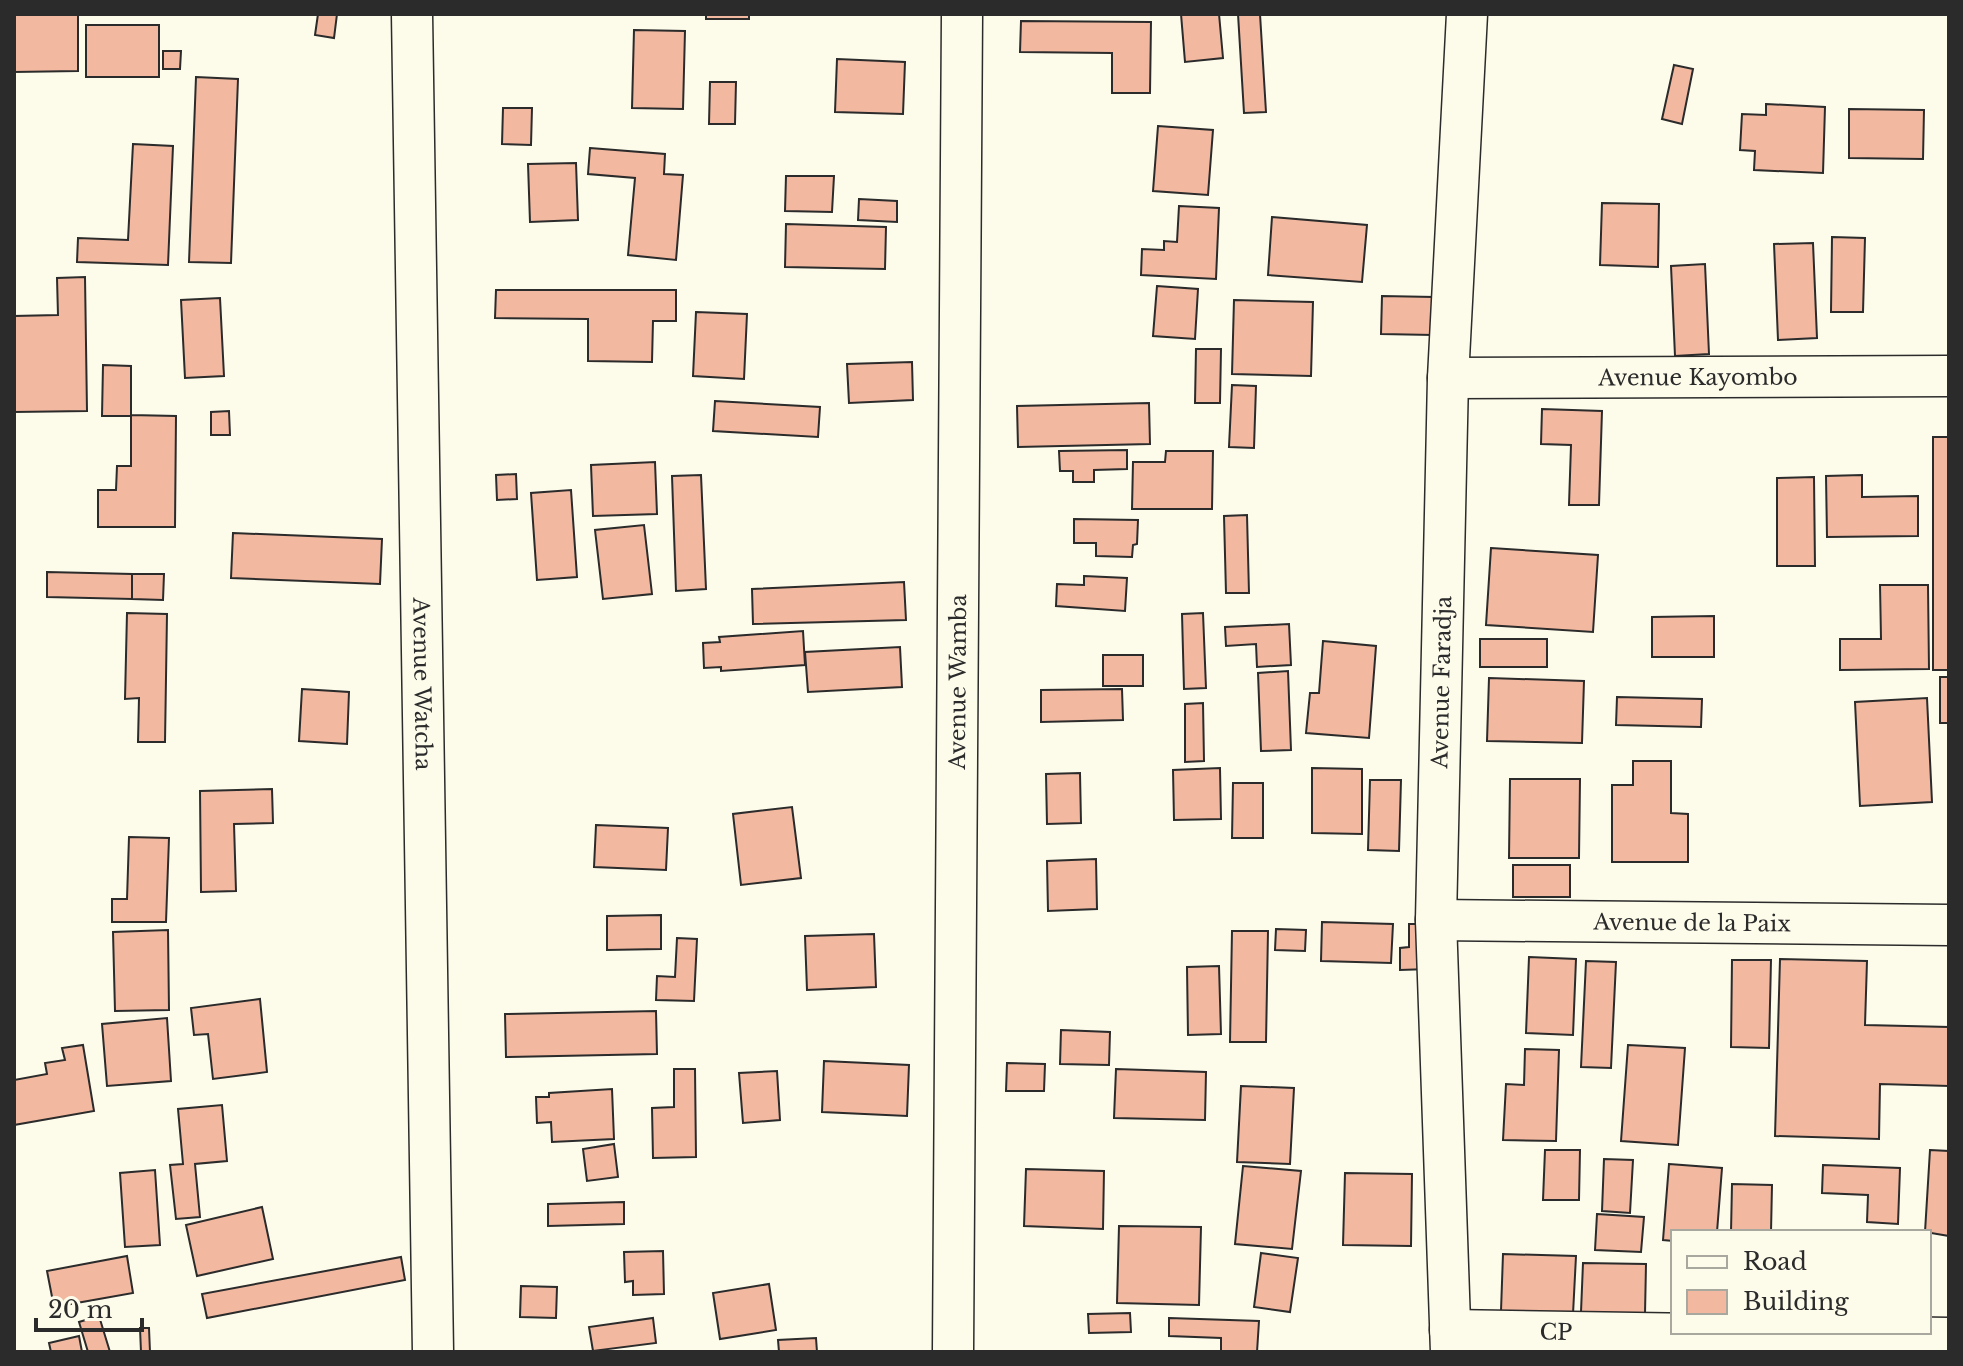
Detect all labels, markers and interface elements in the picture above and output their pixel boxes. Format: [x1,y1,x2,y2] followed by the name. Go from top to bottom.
[1597,363,1798,391] street label: Avenue Kayombo
[943,593,972,771] street label: Avenue Wamba
[1426,595,1457,770] street label: Avenue Faradja
[408,596,437,771] street label: Avenue Watcha
[1592,908,1791,937] street label: Avenue de la Paix
[1671,1230,1931,1334] legend
[1743,1247,1807,1276] text: Road
[36,1282,142,1332] scale bar
[1743,1287,1849,1316] text: Building
[48,1295,113,1324] text: 20 m
[1539,1318,1573,1345] street label: CP

